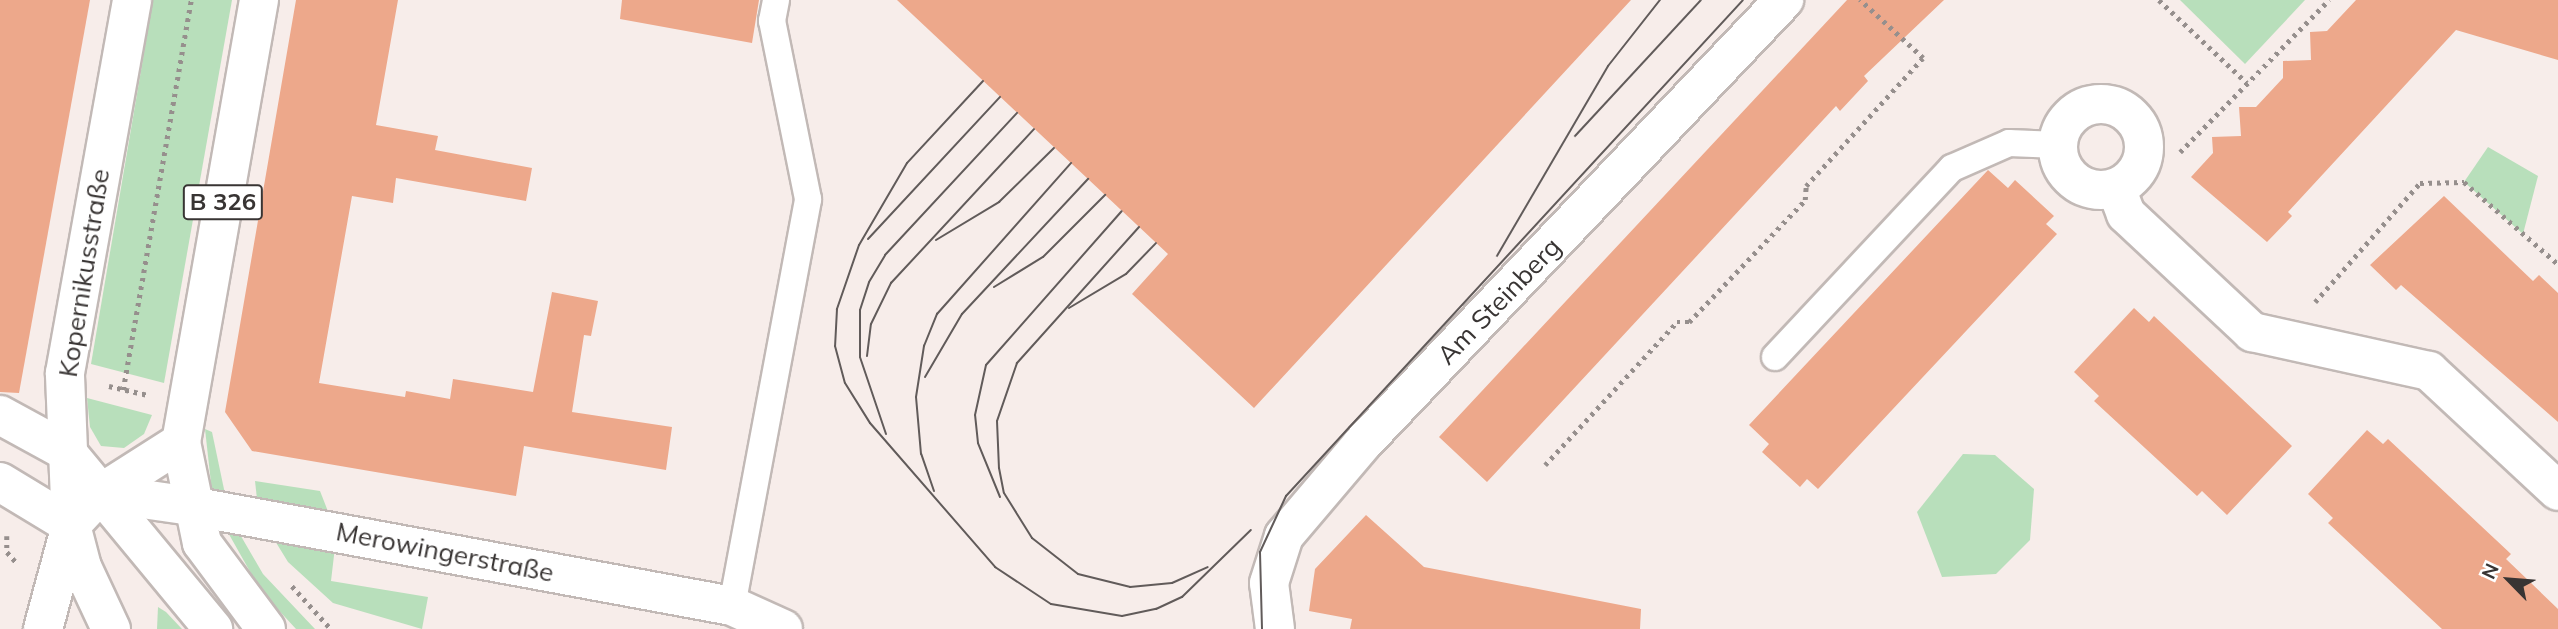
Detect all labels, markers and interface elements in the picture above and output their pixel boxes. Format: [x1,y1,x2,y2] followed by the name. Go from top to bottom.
[52,167,116,379] street label: Kopernikusstraße
[183,182,263,222] road number: B 326
[1431,231,1567,371] street label: Am Steinberg
[334,516,556,588] street label: Merowingerstraße
[2474,545,2544,615] north arrow
[2476,560,2504,583] text: N

